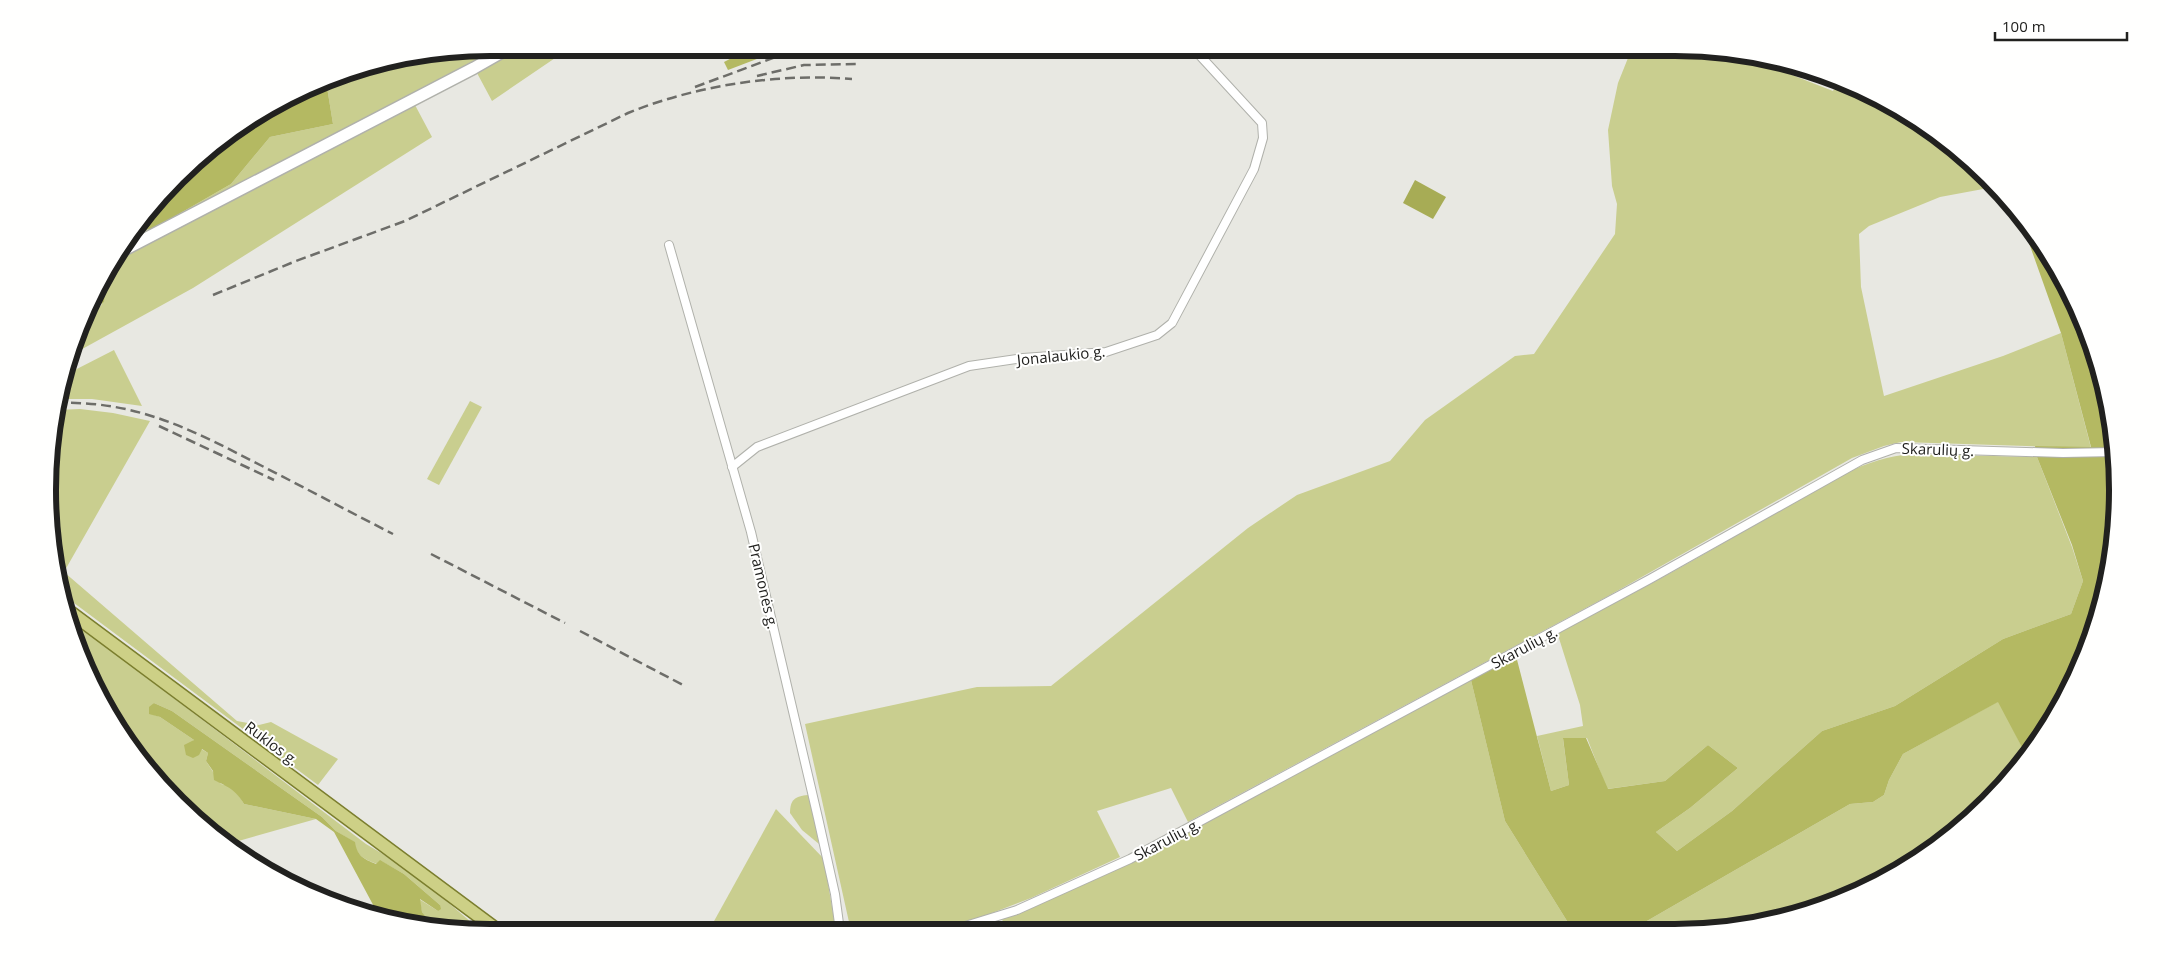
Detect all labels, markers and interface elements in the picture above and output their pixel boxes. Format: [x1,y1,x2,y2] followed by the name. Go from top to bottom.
[1995,10,2128,42] scale bar
[2002,16,2046,36] text: 100 m
[1014,340,1106,370] street label: Jonalaukio g.
[1901,438,1975,460] street label: Skarulių g.
[744,541,784,631] street label: Pramonės g.
[1487,621,1561,673] street label: Skarulių g.
[241,716,303,770] street label: Ruklos g.
[1130,813,1204,865] street label: Skarulių g.

